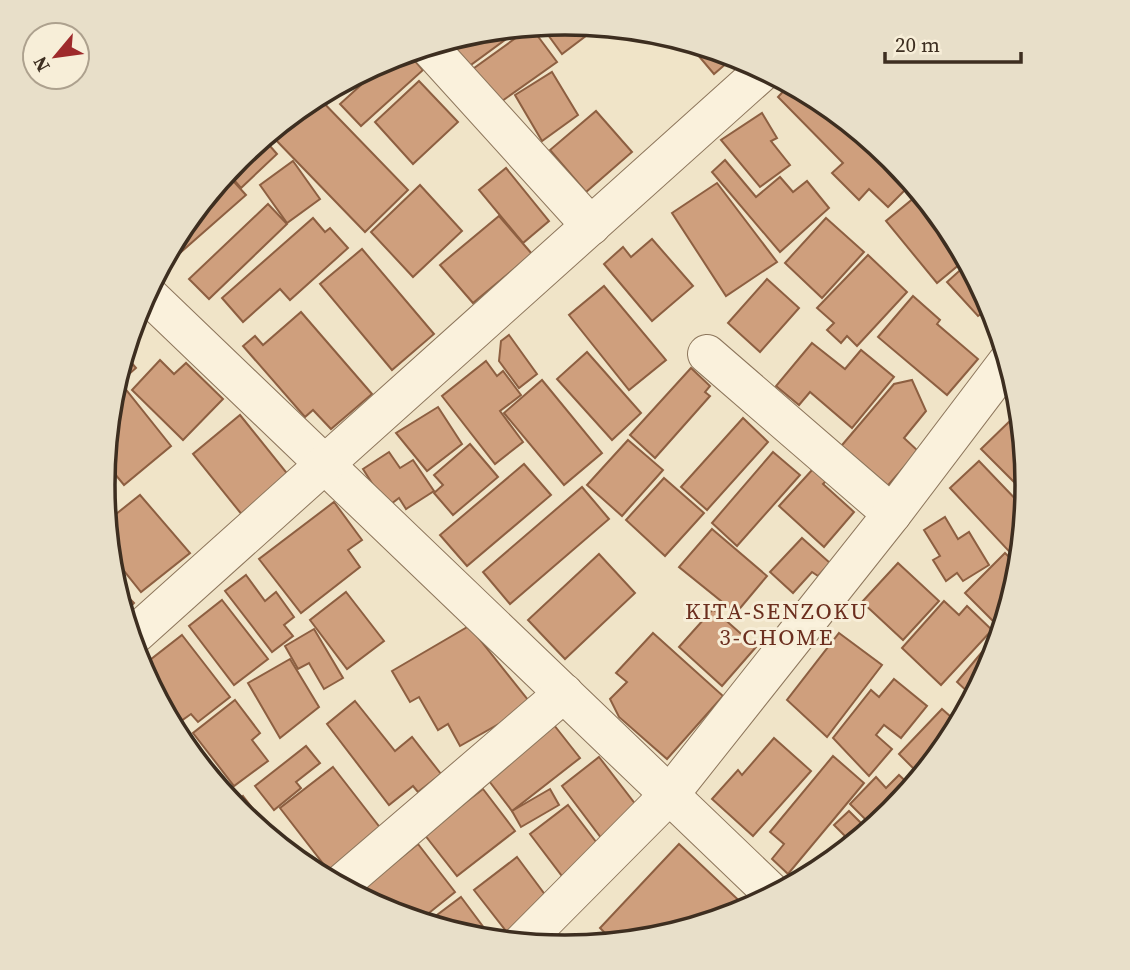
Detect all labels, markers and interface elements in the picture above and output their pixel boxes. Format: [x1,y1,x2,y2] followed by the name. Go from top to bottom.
[21,21,91,91] north arrow
[885,21,1021,65] scale bar
[895,30,940,59] text: 20 m
[26,52,56,77] text: N
[685,595,869,653] district label: KITA-SENZOKU 3-CHOME

